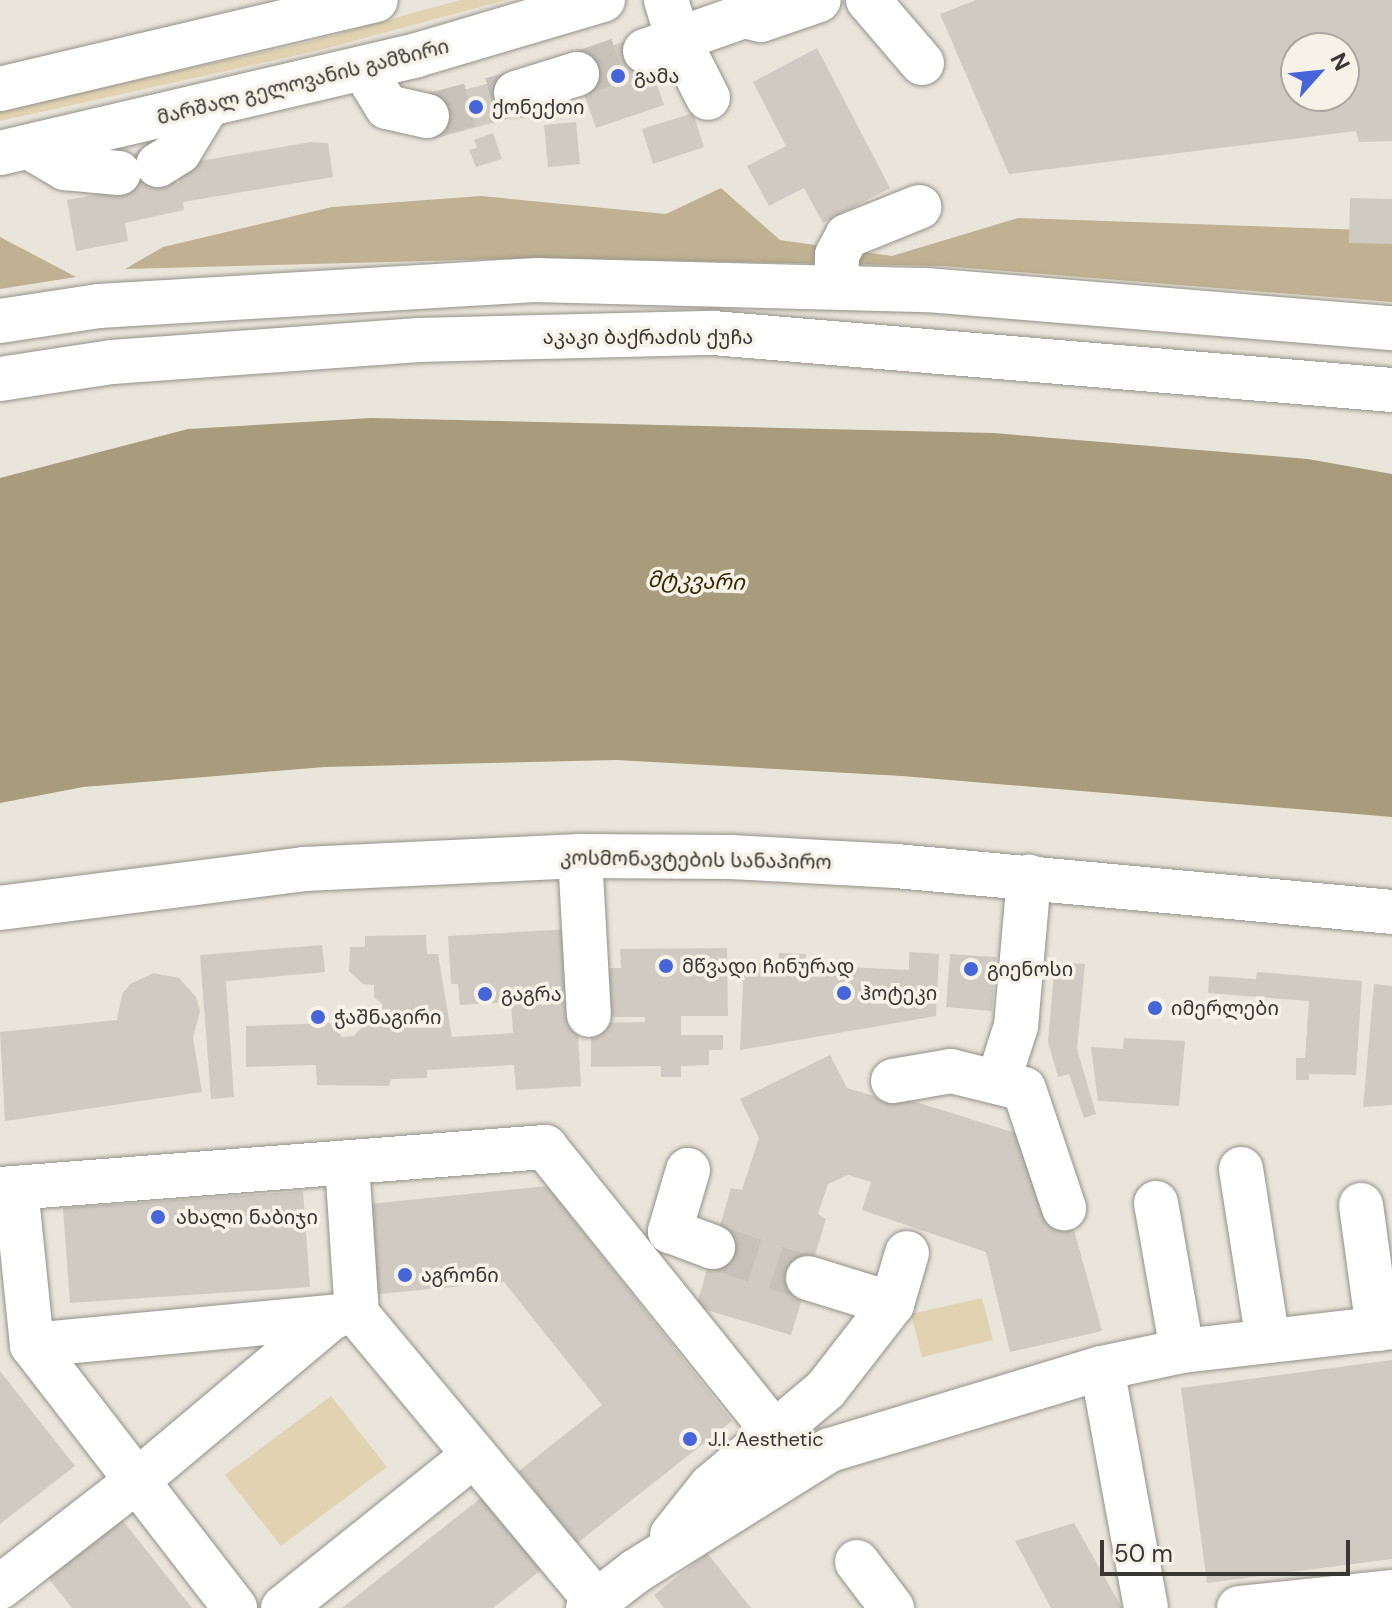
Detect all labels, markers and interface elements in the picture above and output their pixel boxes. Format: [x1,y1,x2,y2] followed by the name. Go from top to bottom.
[1280,32,1360,112] north arrow
[155,34,451,130] street label: მარშალ გელოვანის გამზირი
[1323,48,1357,76] text: N
[634,64,680,88] place label: გამა
[609,67,627,85] marker: გამა
[492,95,584,119] place label: ქონექთი
[467,98,485,116] marker: ქონექთი
[543,325,753,349] street label: აკაკი ბაქრაძის ქუჩა
[647,566,745,596] water label: მტკვარი
[560,846,832,874] street label: კოსმონავტების სანაპირო
[682,954,854,978] place label: მწვადი ჩინურად
[657,957,675,975] marker: მწვადი ჩინურად
[987,957,1073,981] place label: გიენოსი
[962,960,980,978] marker: გიენოსი
[860,981,937,1005] place label: ჰოტეკი
[501,982,562,1006] place label: გაგრა
[835,984,853,1002] marker: ჰოტეკი
[476,985,494,1003] marker: გაგრა
[1171,996,1279,1020] place label: იმერლები
[1146,999,1164,1017] marker: იმერლები
[334,1005,442,1029] place label: ჭაშნაგირი
[309,1008,327,1026] marker: ჭაშნაგირი
[176,1205,318,1229] place label: ახალი ნაბიჯი
[147,1206,169,1228] marker: ახალი ნაბიჯი
[421,1263,499,1287] place label: აგრონი
[396,1266,414,1284] marker: აგრონი
[708,1427,824,1451] place label: J.I. Aesthetic
[679,1428,701,1450] marker: J.I. Aesthetic
[1104,1524,1354,1574] scale bar
[1114,1538,1173,1569] text: 50 m

